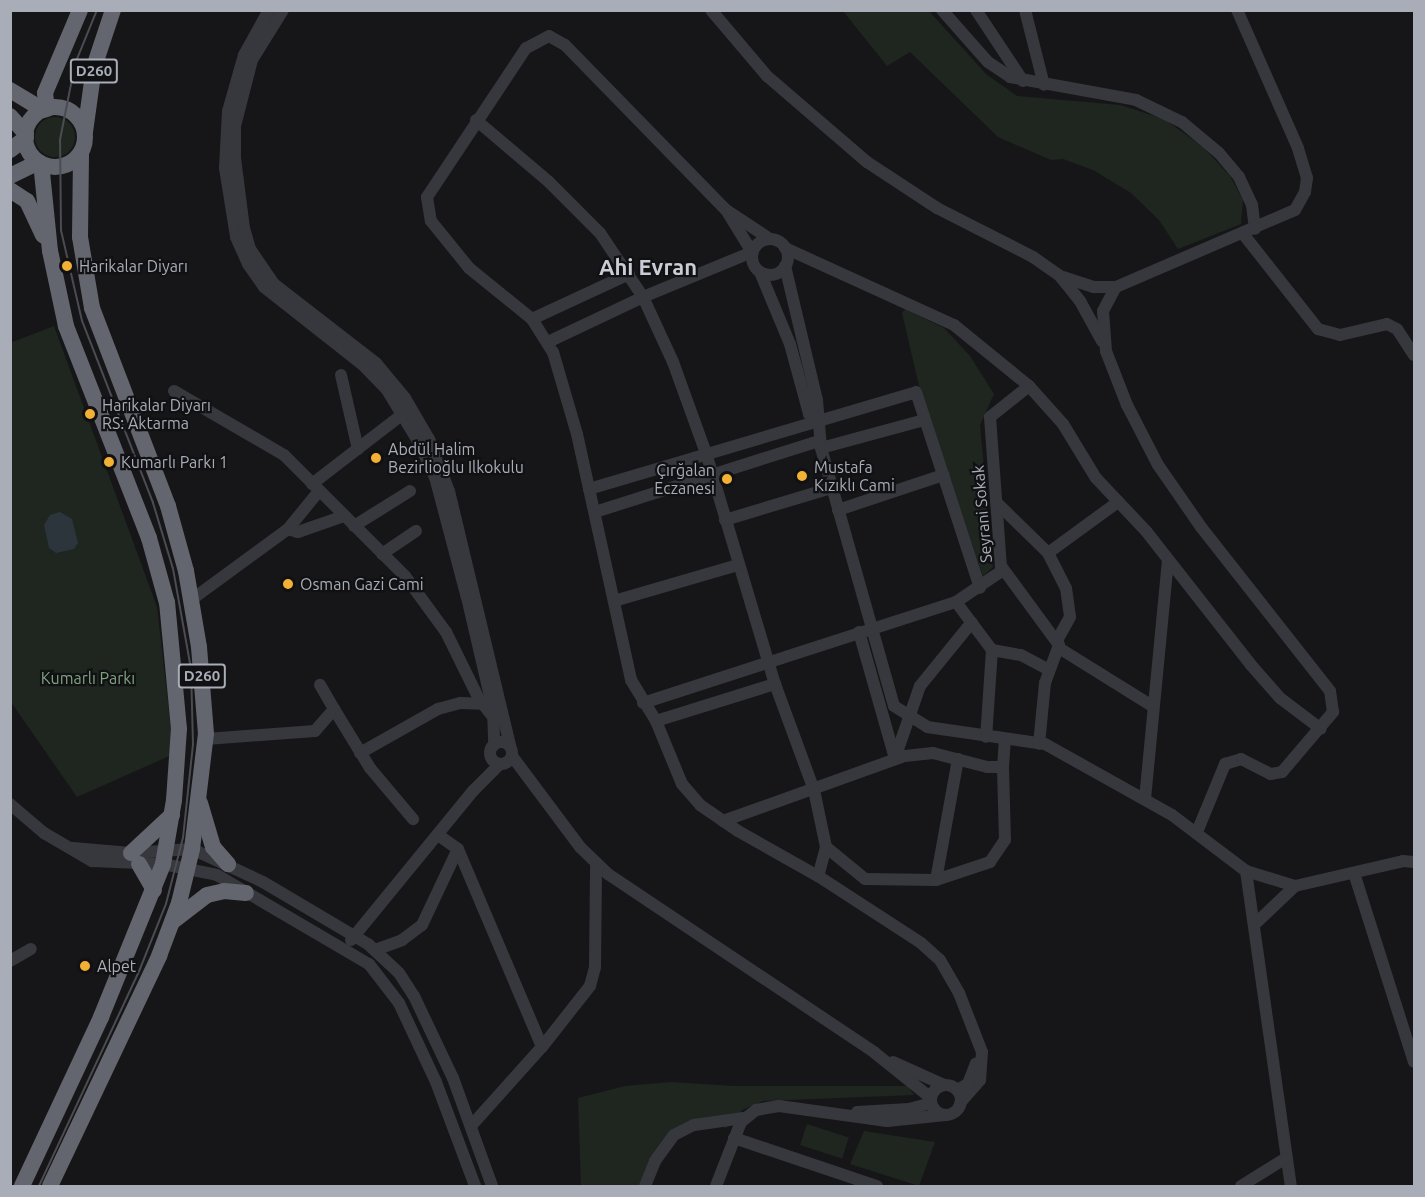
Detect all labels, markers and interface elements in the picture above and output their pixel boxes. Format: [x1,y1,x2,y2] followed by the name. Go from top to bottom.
[68,59,119,83] road number: D260
[599,254,697,280] district label: Ahi Evran
[79,256,188,276] place label: Harikalar Diyarı
[60,259,74,273] marker: Harikalar Diyarı
[102,395,211,433] place label: Harikalar Diyarı RS: Aktarma
[83,407,97,421] marker: Harikalar Diyarı RS: Aktarma
[388,439,524,477] place label: Abdül Halim Bezirlioğlu Ilkokulu
[369,451,383,465] marker: Abdül Halim Bezirlioğlu Ilkokulu
[121,452,228,472] place label: Kumarlı Parkı 1
[102,455,116,469] marker: Kumarlı Parkı 1
[814,457,895,495] place label: Mustafa Kızıklı Cami
[654,460,715,498] place label: Çırğalan Eczanesi
[968,464,996,564] street label: Seyrani Sokak
[795,469,809,483] marker: Mustafa Kızıklı Cami
[720,472,734,486] marker: Çırğalan Eczanesi
[300,574,424,594] place label: Osman Gazi Cami
[281,577,295,591] marker: Osman Gazi Cami
[176,664,228,688] road number: D260
[41,668,135,688] park label: Kumarlı Parkı
[97,956,136,976] place label: Alpet
[78,959,92,973] marker: Alpet

